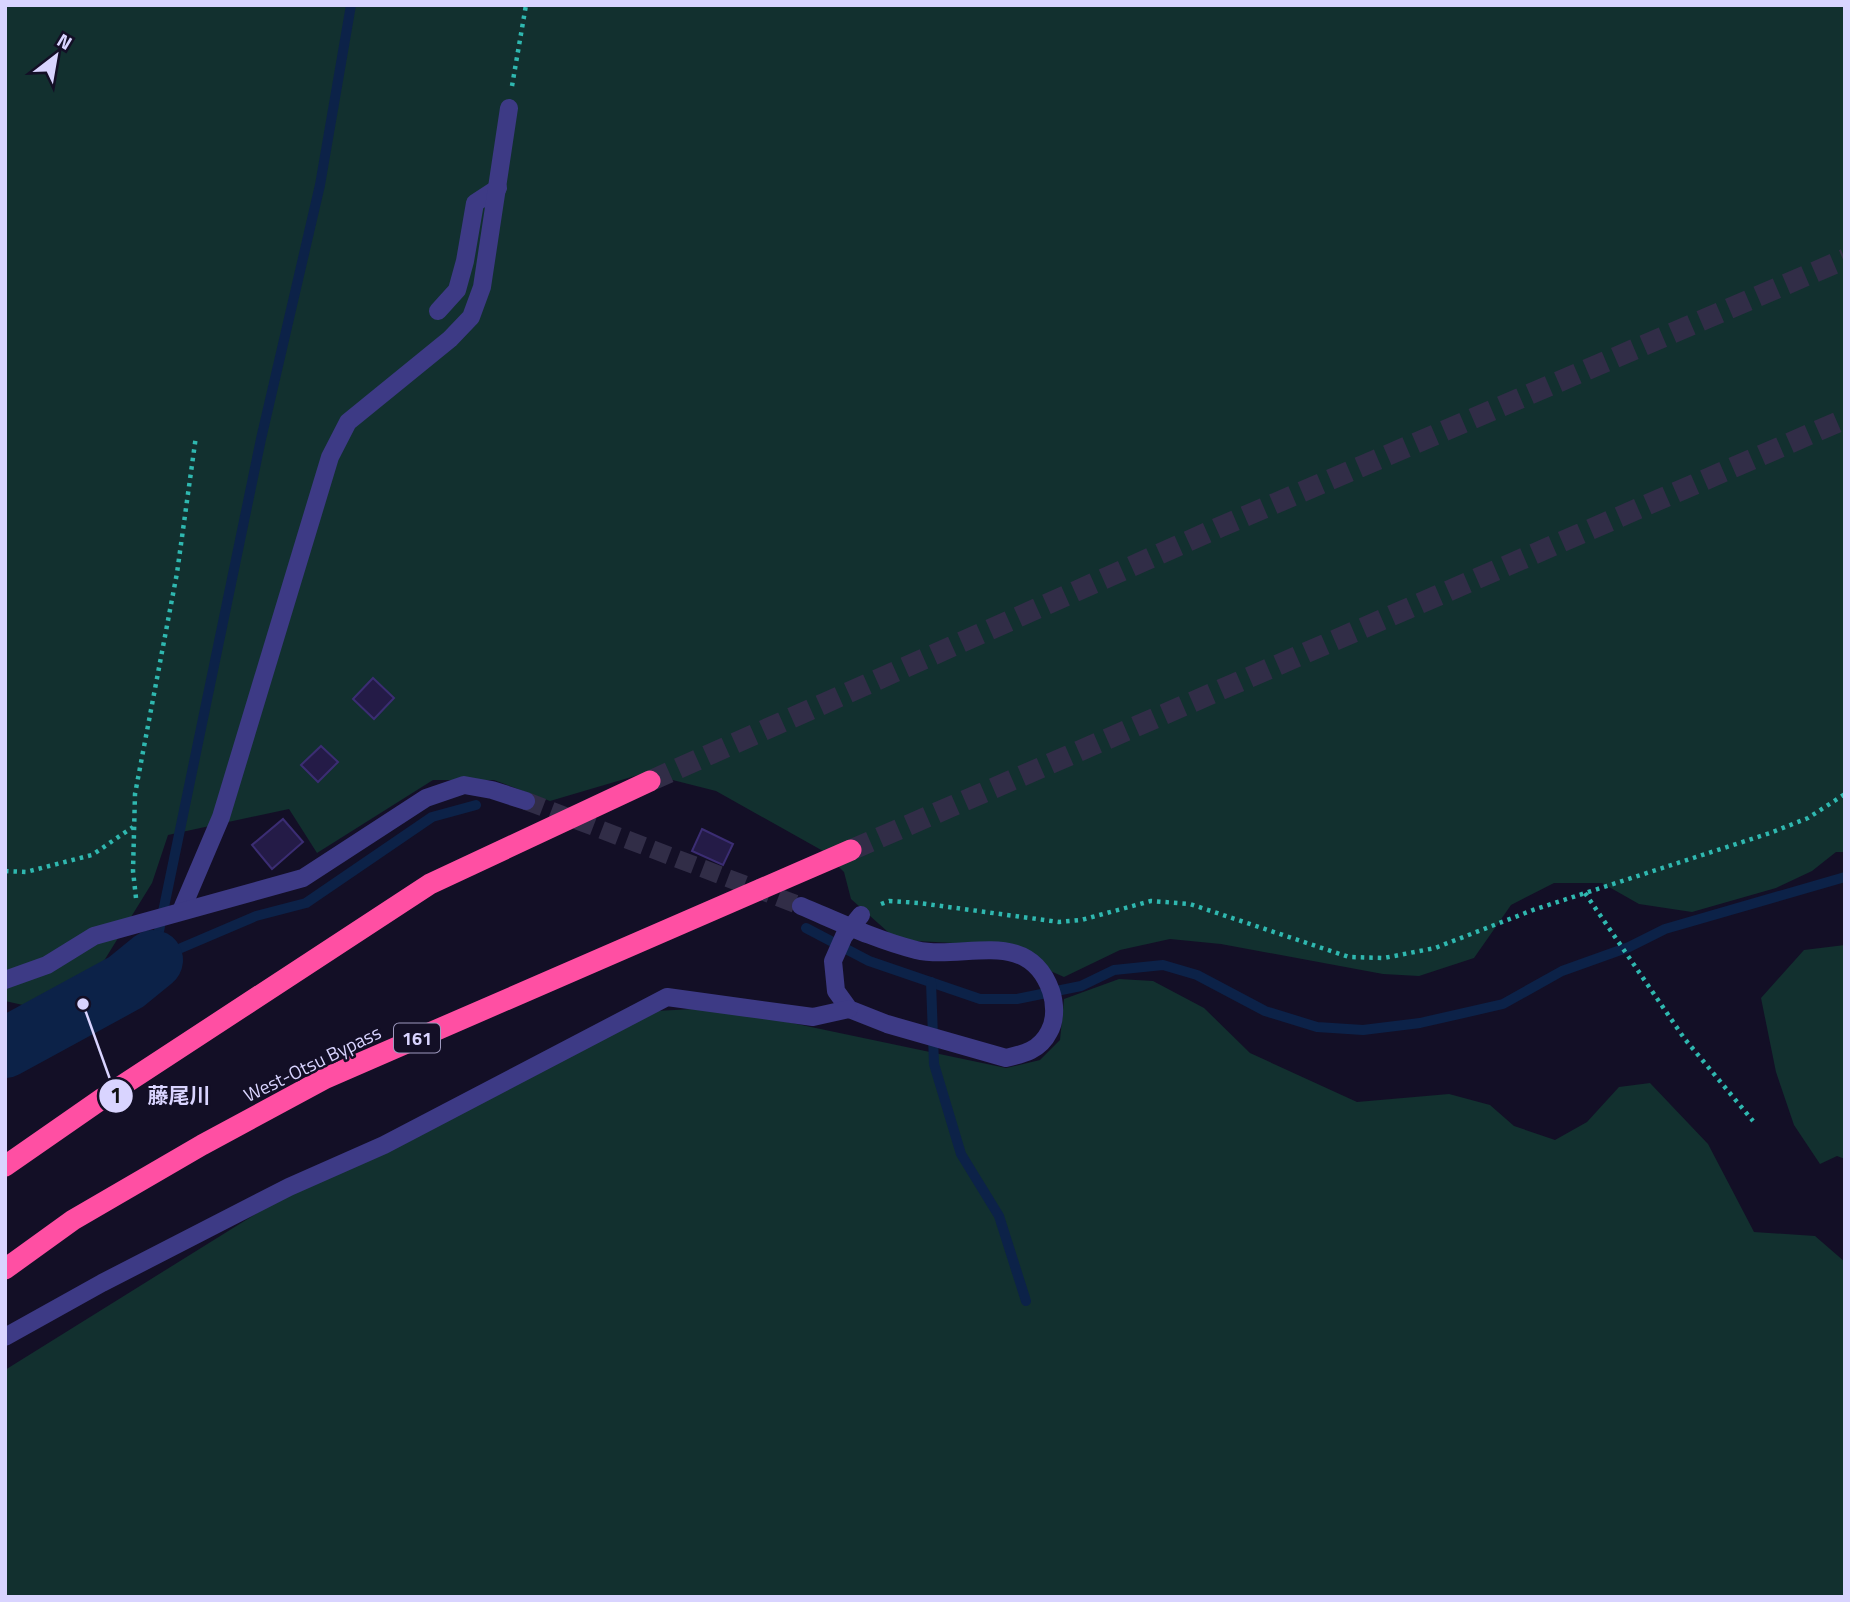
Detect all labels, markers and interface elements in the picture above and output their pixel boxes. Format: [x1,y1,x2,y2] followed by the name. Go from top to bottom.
[21,21,91,91] north arrow
[52,25,78,57] text: N
[238,1017,386,1109] street label: West-Otsu Bypass
[394,1023,440,1052] road number: 161
[98,1075,224,1117] callout: 藤尾川
[110,1079,122,1111] text: 1
[148,1079,211,1111] text: 藤尾川

